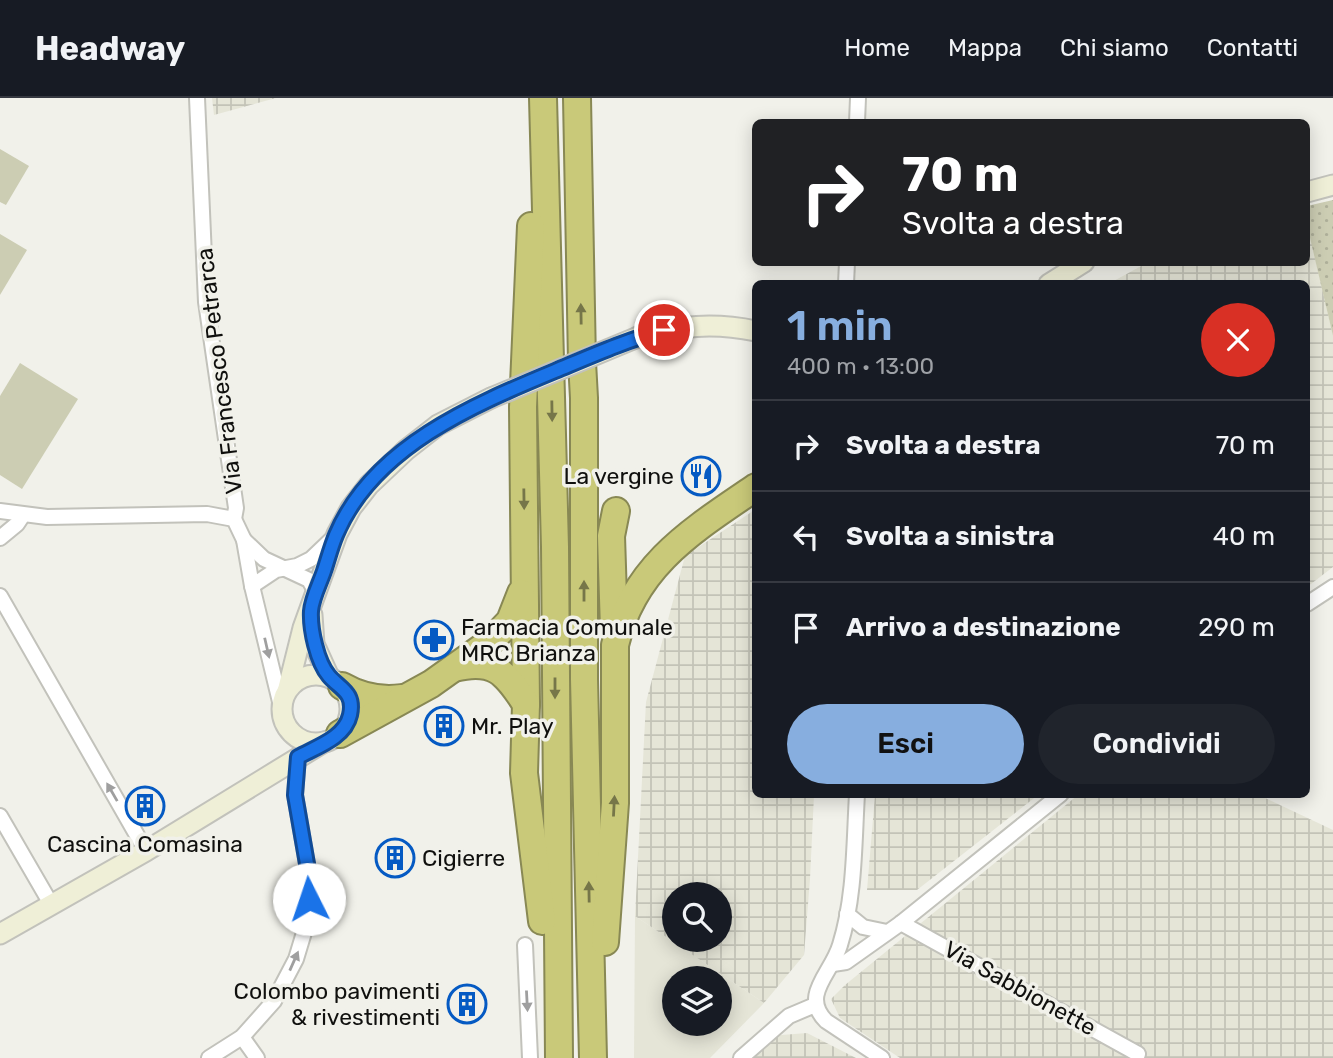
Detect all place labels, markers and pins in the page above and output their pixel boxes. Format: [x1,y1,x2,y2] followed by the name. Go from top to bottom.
[634,300,694,360] pin
[680,455,722,497] restaurant icon: La vergine
[564,462,674,490] place label: La vergine
[461,613,673,667] place label: Farmacia Comunale MRC Brianza
[413,619,455,661] pharmacy icon: Farmacia Comunale MRC Brianza
[423,705,465,747] building icon: Mr. Play
[471,712,554,740] place label: Mr. Play
[124,785,166,827] building icon: Cascina Comasina
[47,830,243,858] place label: Cascina Comasina
[374,837,416,879] building icon: Cigierre
[422,844,505,872] place label: Cigierre
[234,977,440,1031] place label: Colombo pavimenti & rivestimenti
[446,983,488,1025] building icon: Colombo pavimenti & rivestimenti

